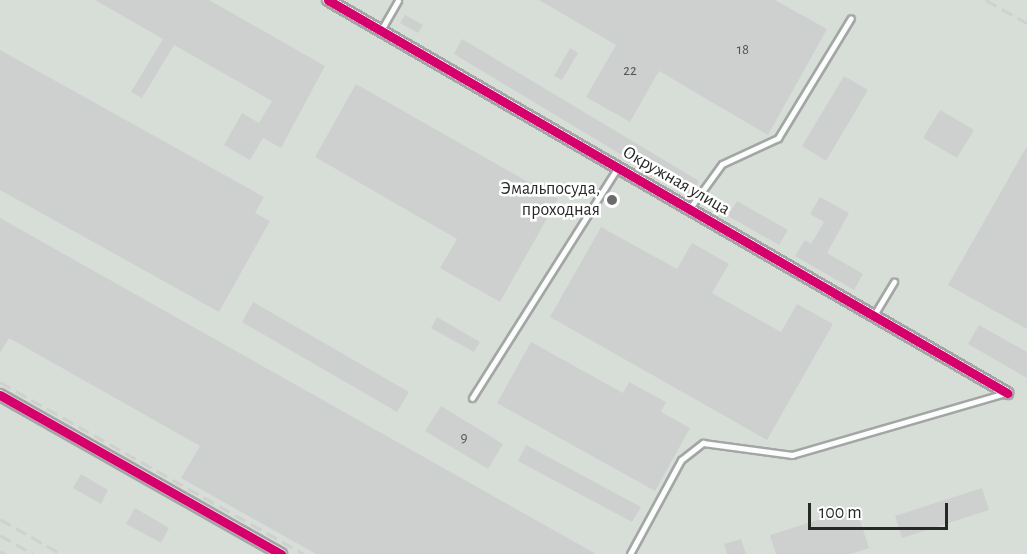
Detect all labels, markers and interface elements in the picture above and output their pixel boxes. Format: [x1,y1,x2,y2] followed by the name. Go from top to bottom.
[737,41,749,59] house number: 18
[623,62,637,80] house number: 22
[618,142,734,220] street label: Окружная улица
[500,179,600,222] place label: Эмальпосуда, проходная
[605,193,619,207] marker: Эмальпосуда, проходная
[460,429,468,447] house number: 9
[811,491,950,529] scale bar
[819,504,862,522] text: 100 m

